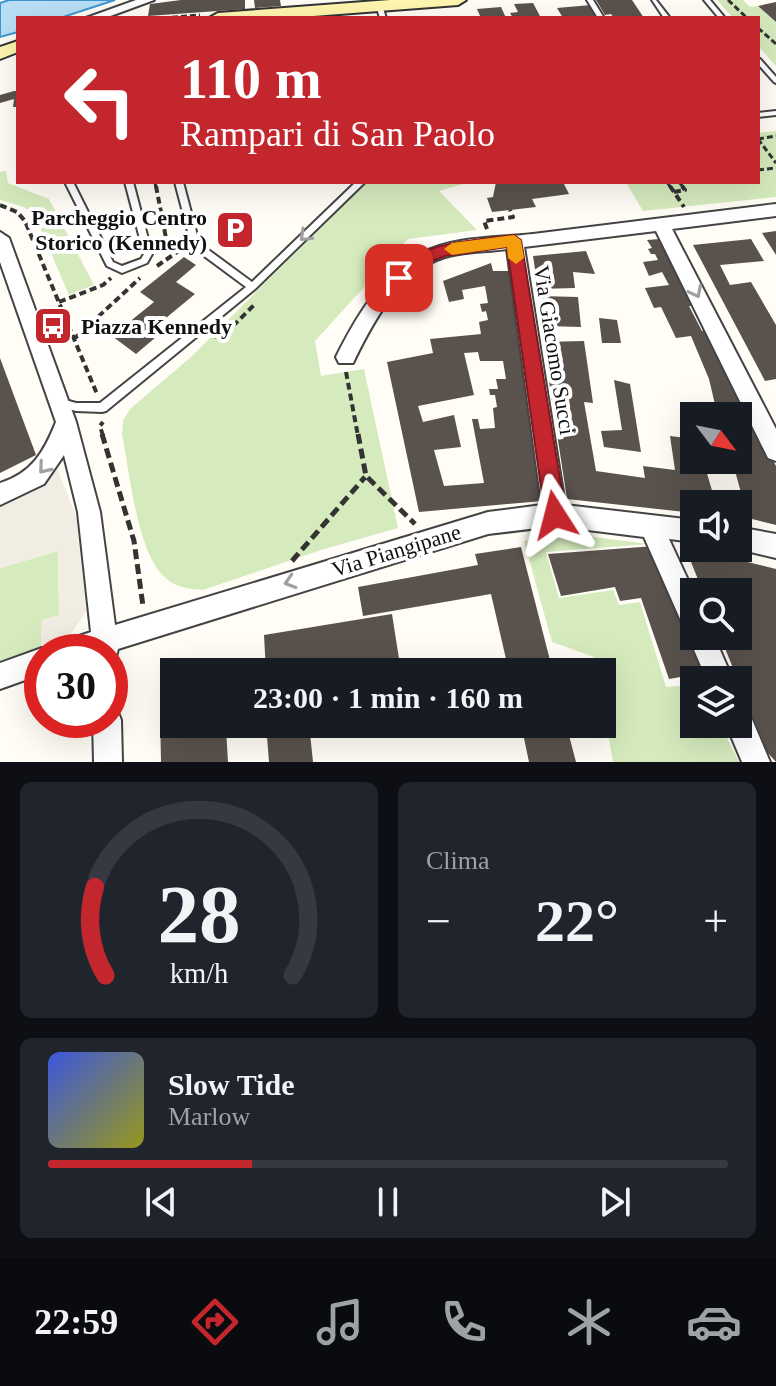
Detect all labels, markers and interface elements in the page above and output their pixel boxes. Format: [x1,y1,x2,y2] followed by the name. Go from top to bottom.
[48,48,152,152] icon: left
[180,48,322,110] text: 110 m
[180,114,495,154] text: Rampari di San Paolo
[31,205,207,255] place label: Parcheggio Centro Storico (Kennedy)
[214,209,256,251] parking icon: Parcheggio Centro Storico (Kennedy)
[300,227,314,241] one-way arrow
[365,244,433,312] pin
[377,256,421,300] icon: arrive
[529,264,580,436] street label: Via Giacomo Succi
[686,284,702,299] one-way arrow
[32,305,74,347] bus stop icon: Piazza Kennedy
[81,314,232,339] place label: Piazza Kennedy
[680,402,752,474] north arrow
[680,402,752,738] map controls
[39,459,53,474] one-way arrow
[513,473,597,557] position arrow
[680,490,752,562] button: sound
[329,519,464,582] street label: Via Piangipane
[284,573,298,589] one-way arrow
[680,578,752,650] button: search
[24,634,128,738] speed limit sign: 30
[680,666,752,738] button: layers
[253,681,523,714] text: 23:00 · 1 min · 160 m
[426,846,490,875] text: Clima
[157,868,241,960] text: 28
[535,888,619,954] text: 22°
[426,897,451,946] text: −
[703,897,728,946] text: +
[170,958,228,989] text: km/h
[168,1068,294,1101] text: Slow Tide
[168,1102,250,1131] text: Marlow
[139,1180,183,1224] icon: previous
[366,1180,410,1224] icon: pause
[593,1180,637,1224] icon: next
[187,1294,243,1350] icon: directions
[312,1294,368,1350] icon: music
[436,1294,492,1350] icon: phone
[561,1294,617,1350] icon: climate
[686,1294,742,1350] icon: car
[34,1302,118,1342] text: 22:59

